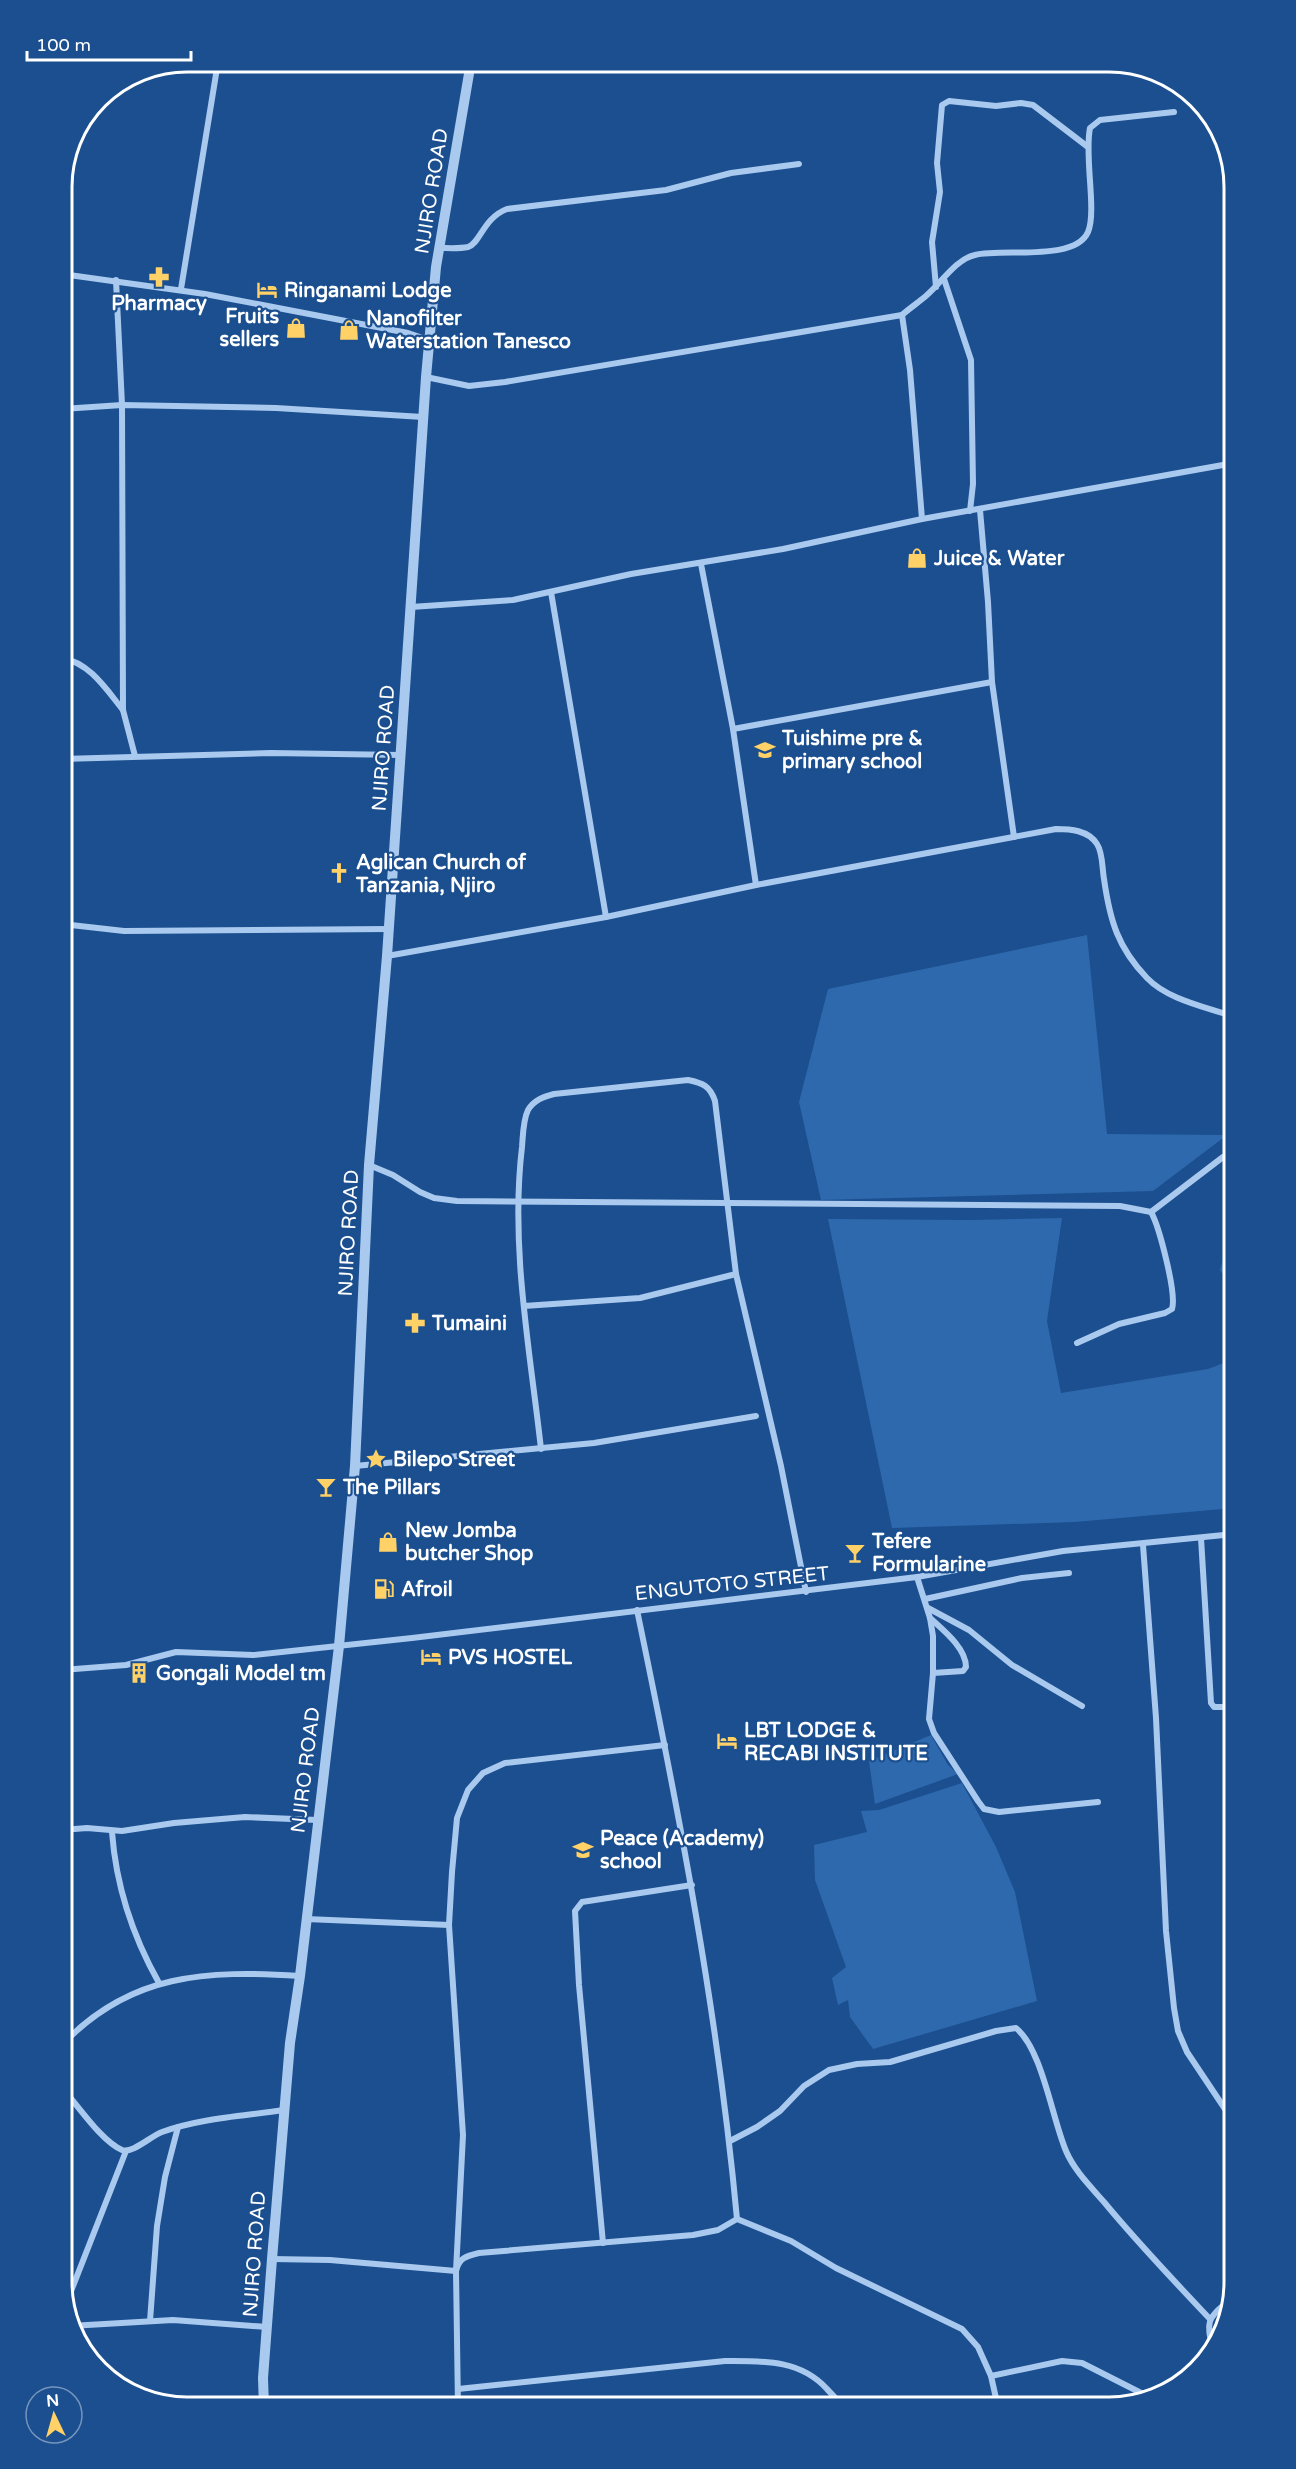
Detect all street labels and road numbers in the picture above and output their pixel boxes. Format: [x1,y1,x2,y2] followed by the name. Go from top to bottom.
[410,127,454,256] street label: NJIRO ROAD
[368,684,400,812] street label: NJIRO ROAD
[334,1169,364,1297] street label: NJIRO ROAD
[634,1562,830,1606] street label: ENGUTOTO STREET
[286,1706,326,1835] street label: NJIRO ROAD
[239,2190,271,2318] street label: NJIRO ROAD

